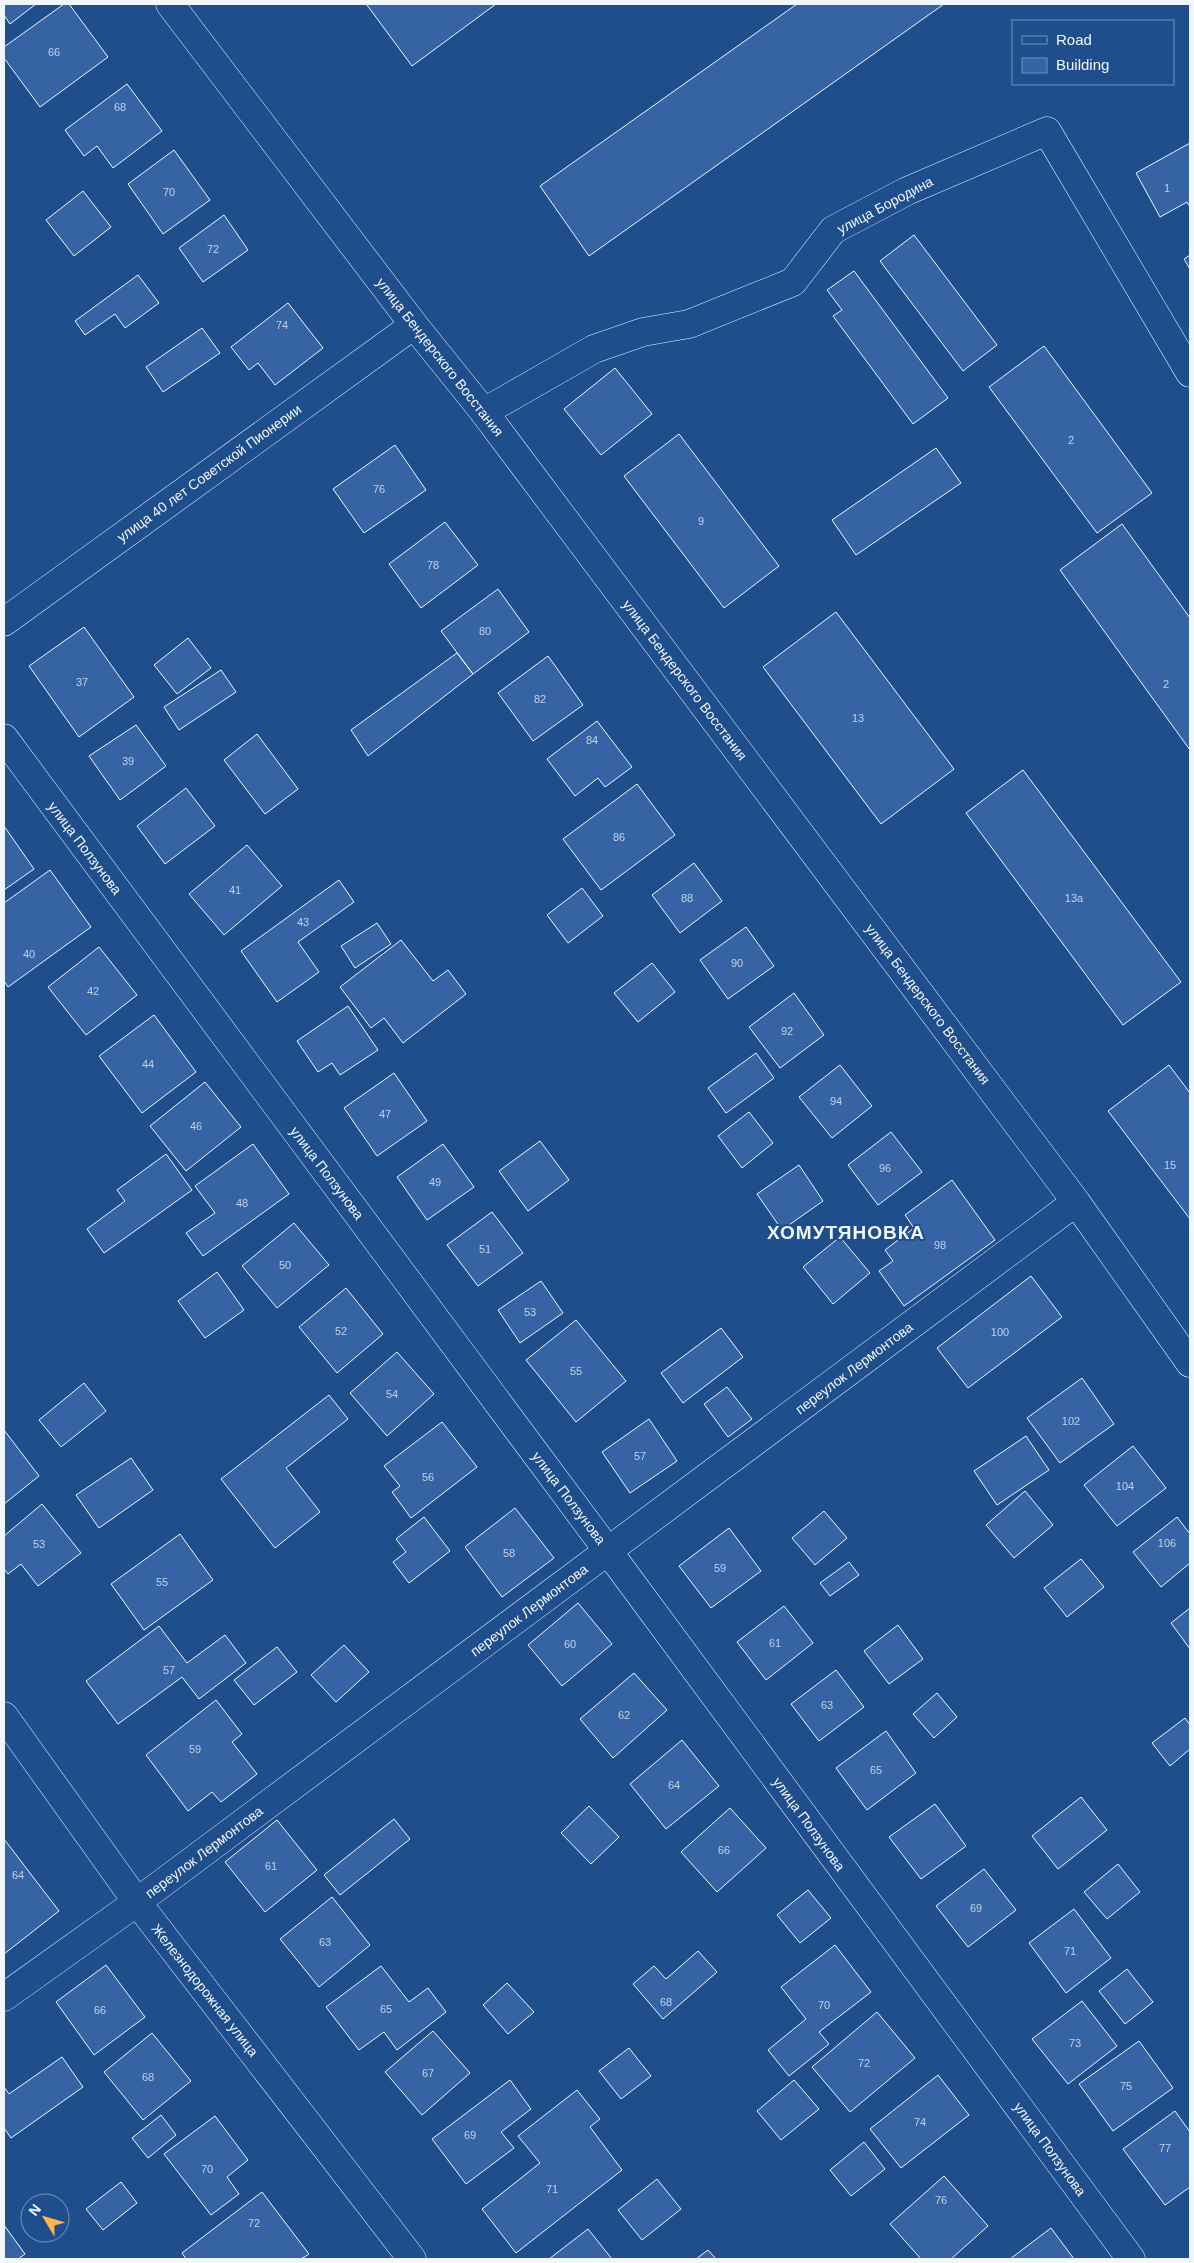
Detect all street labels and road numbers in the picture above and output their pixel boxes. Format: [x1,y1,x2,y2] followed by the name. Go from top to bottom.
[834,173,936,237] street label: улица Бородина
[373,275,507,439] street label: улица Бендерского Восстания
[114,401,304,545] street label: улица 40 лет Советской Пионерии
[619,597,751,763] street label: улица Бендерского Восстания
[45,798,125,898] street label: улица Ползунова
[862,921,994,1087] street label: улица Бендерского Восстания
[287,1123,367,1223] street label: улица Ползунова
[792,1319,916,1417] street label: переулок Лермонтова
[529,1448,609,1548] street label: улица Ползунова
[467,1561,591,1659] street label: переулок Лермонтова
[770,1774,848,1874] street label: улица Ползунова
[142,1803,266,1901] street label: переулок Лермонтова
[148,1921,262,2060] street label: Железнодорожная улица
[1011,2099,1089,2199] street label: улица Ползунова

